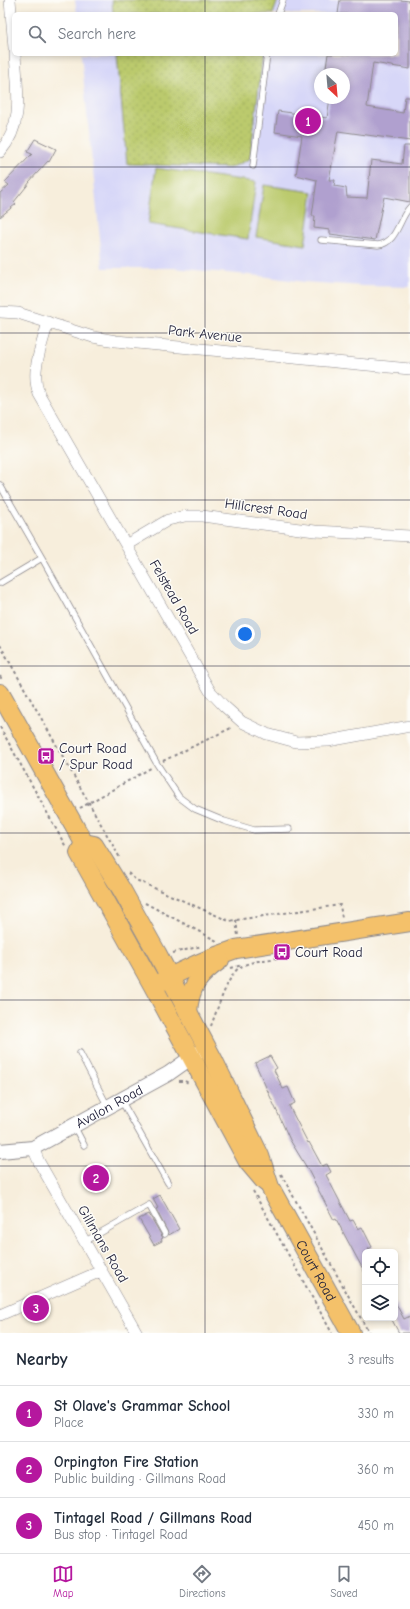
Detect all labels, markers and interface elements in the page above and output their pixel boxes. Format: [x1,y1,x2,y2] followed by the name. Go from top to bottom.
[12,12,398,56] search box
[26,23,48,45] icon: search
[58,25,136,43] text: Search here
[314,68,350,104] north arrow
[295,106,321,136] pin: 1
[167,322,243,346] street label: Park Avenue
[224,495,308,523] street label: Hillcrest Road
[146,557,202,637] street label: Felstead Road
[235,624,255,644] your location
[59,740,133,773] place label: Court Road / Spur Road
[36,746,56,766] bus stop icon: Court Road / Spur Road
[272,942,292,962] bus stop icon: Court Road
[295,944,363,961] place label: Court Road
[73,1081,146,1132] street label: Avalon Road
[83,1163,109,1193] pin: 2
[74,1202,132,1286] street label: Gillmans Road
[292,1237,340,1304] street label: Court Road
[362,1249,398,1321] map controls
[362,1249,398,1285] button: locate
[362,1285,398,1321] button: layers
[23,1293,49,1323] pin: 3
[16,1350,67,1369] text: Nearby
[348,1352,394,1367] text: 3 results
[54,1397,230,1415] text: St Olave's Grammar School
[26,1406,32,1421] text: 1
[358,1406,394,1421] text: 330 m
[54,1415,84,1430] text: Place
[54,1453,199,1471] text: Orpington Fire Station
[26,1462,32,1477] text: 2
[357,1462,394,1477] text: 360 m
[54,1471,226,1486] text: Public building · Gillmans Road
[54,1509,252,1527] text: Tintagel Road / Gillmans Road
[26,1518,32,1533] text: 3
[358,1518,394,1533] text: 450 m
[54,1527,188,1542] text: Bus stop · Tintagel Road
[52,1563,74,1600] tab: Map
[179,1563,226,1600] tab: Directions
[330,1563,358,1600] tab: Saved

